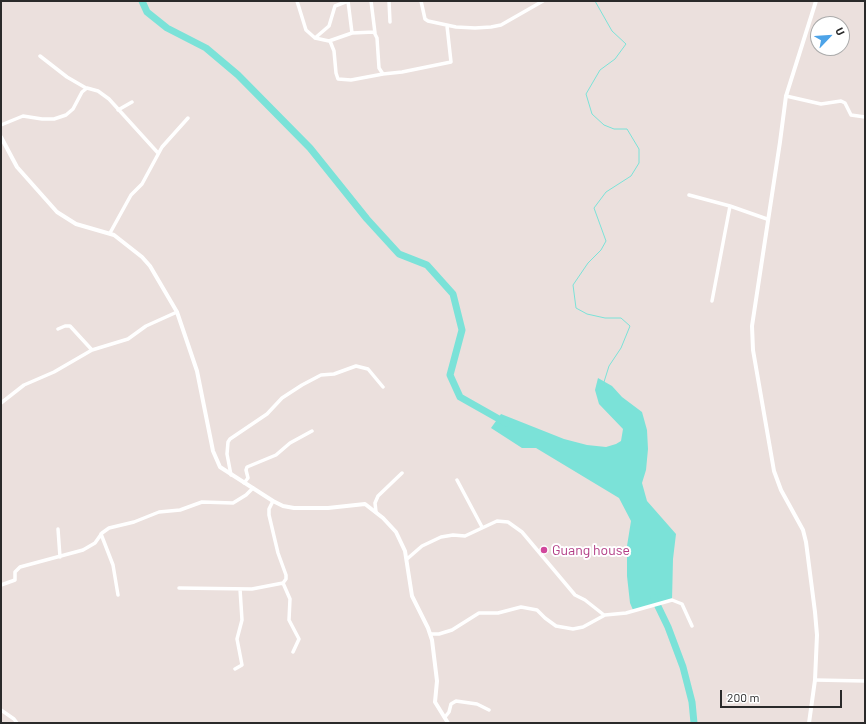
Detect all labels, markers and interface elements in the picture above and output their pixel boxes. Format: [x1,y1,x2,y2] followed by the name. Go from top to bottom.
[810,16,850,56] north arrow
[833,25,848,37] text: U
[552,542,630,558] place label: Guang house
[539,545,549,555] marker: Guang house
[722,682,844,708] scale bar
[727,690,759,704] text: 200 m

